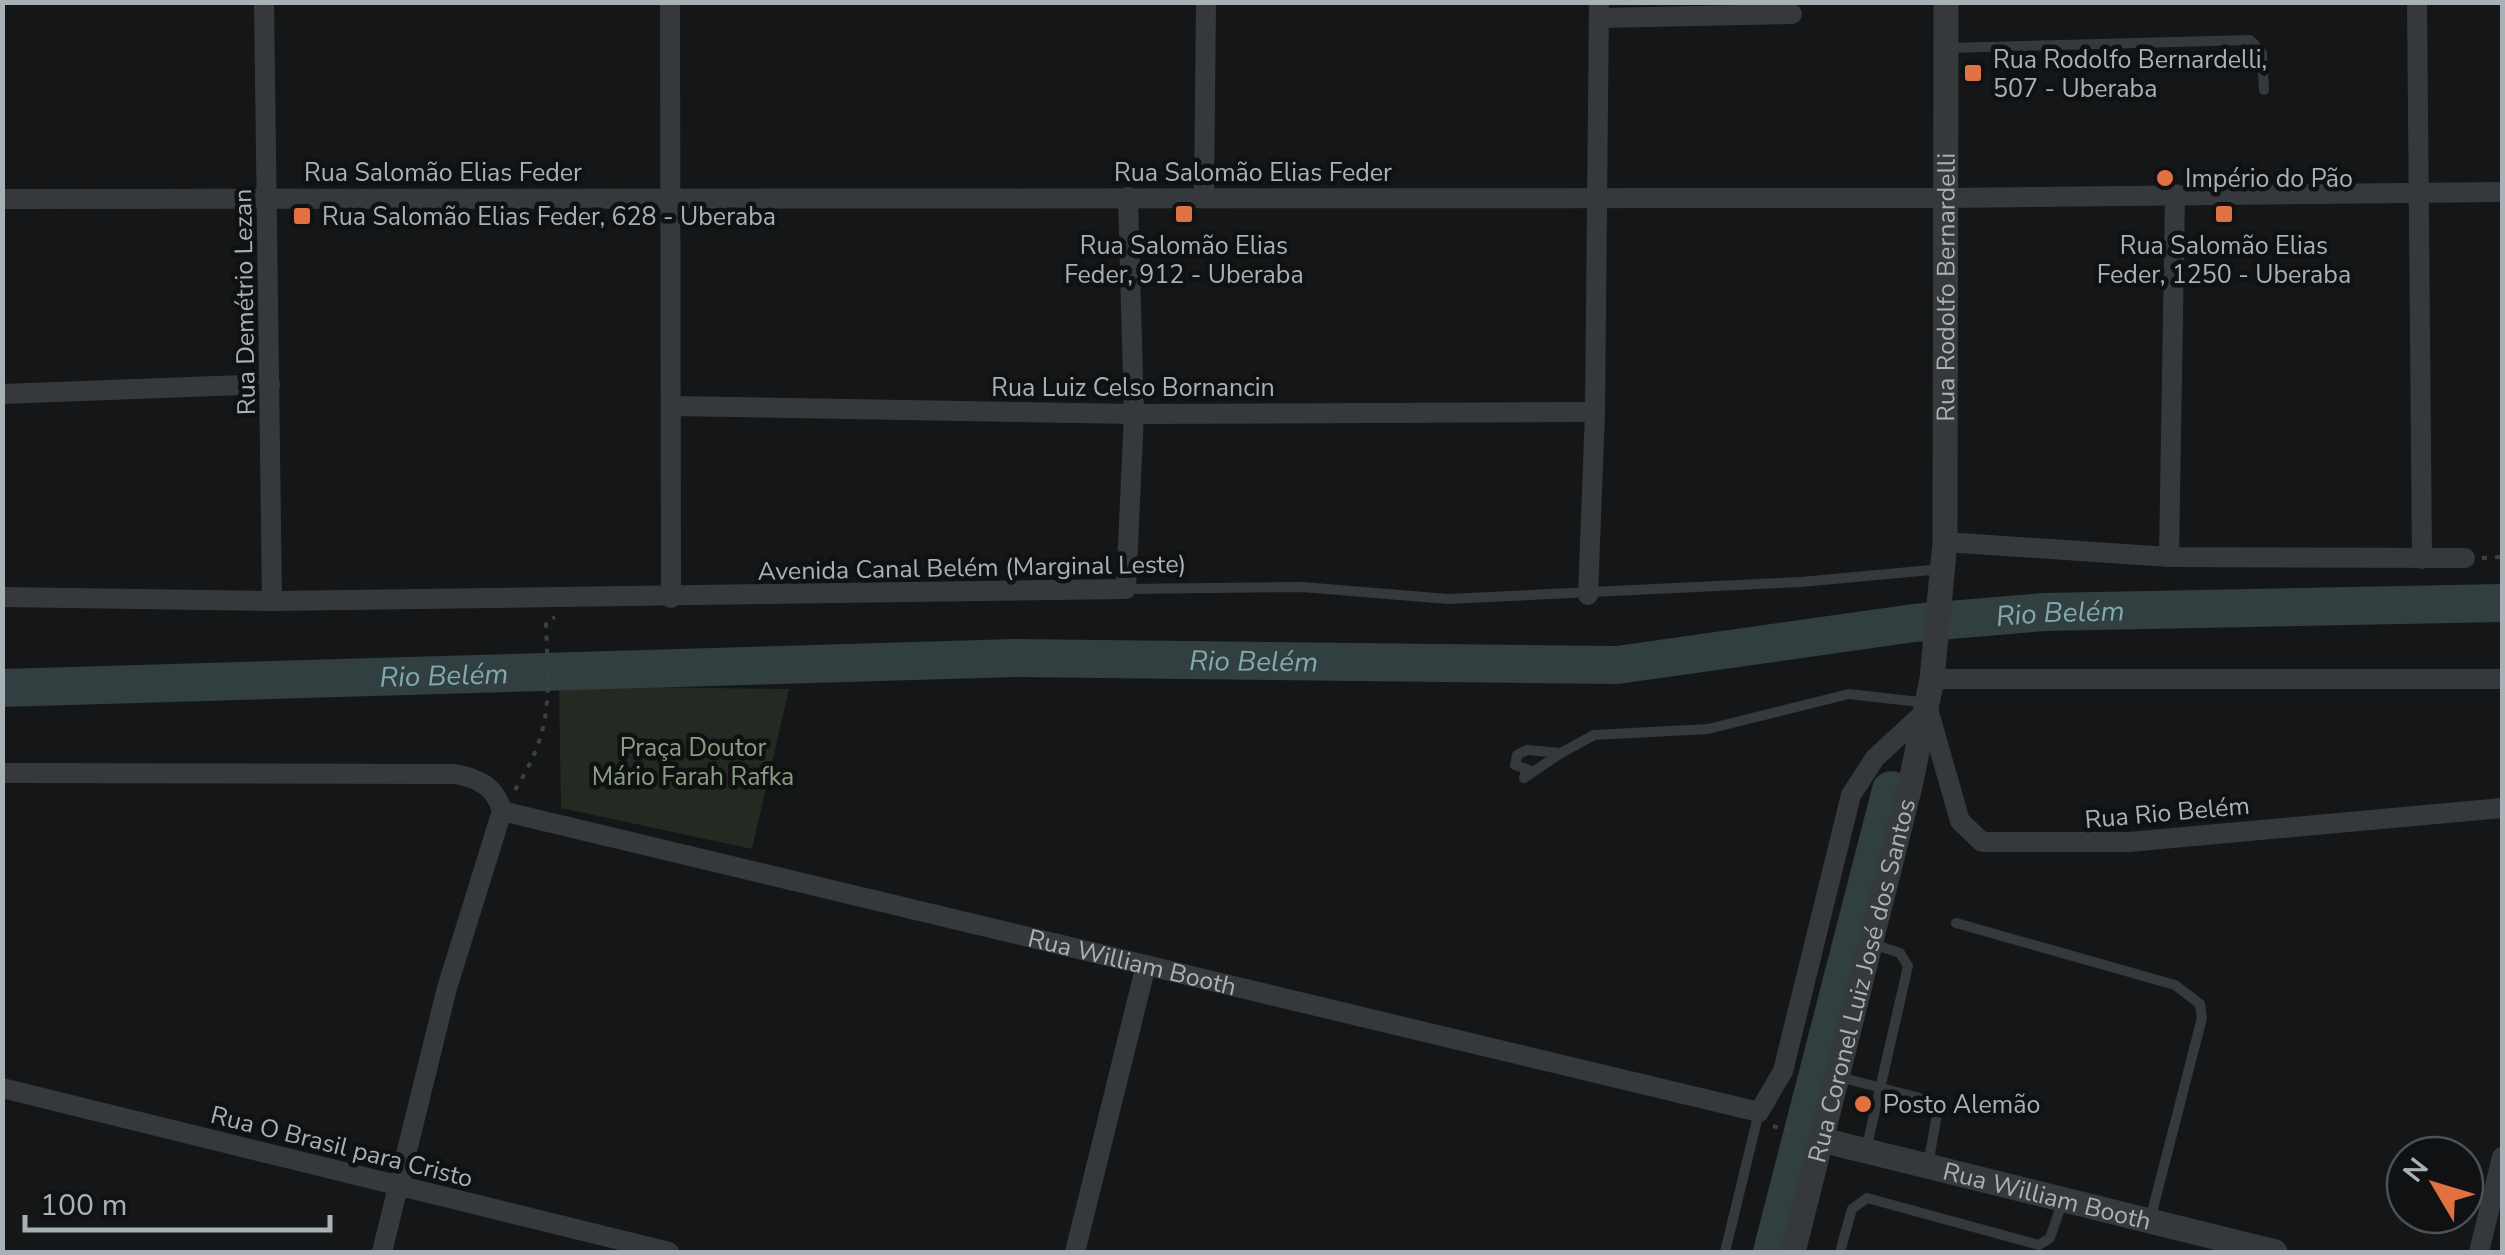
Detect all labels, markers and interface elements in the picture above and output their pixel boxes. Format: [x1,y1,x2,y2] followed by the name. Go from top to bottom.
[1993,43,2267,106] place label: Rua Rodolfo Bernardelli, 507 - Uberaba
[1962,62,1984,84] marker: Rua Rodolfo Bernardelli, 507 - Uberaba
[1929,153,1964,422] street label: Rua Rodolfo Bernardelli
[304,156,582,190] street label: Rua Salomão Elias Feder
[1114,156,1392,190] street label: Rua Salomão Elias Feder
[2185,162,2353,196] place label: Império do Pão
[2154,167,2176,189] marker: Império do Pão
[226,189,264,415] street label: Rua Demétrio Lezan
[322,200,776,234] place label: Rua Salomão Elias Feder, 628 - Uberaba
[1173,203,1195,225] marker: Rua Salomão Elias Feder, 912 - Uberaba
[2213,203,2235,225] marker: Rua Salomão Elias Feder, 1250 - Uberaba
[291,205,313,227] marker: Rua Salomão Elias Feder, 628 - Uberaba
[1064,229,1304,292] place label: Rua Salomão Elias Feder, 912 - Uberaba
[2097,229,2351,292] place label: Rua Salomão Elias Feder, 1250 - Uberaba
[991,371,1275,405] street label: Rua Luiz Celso Bornancin
[757,547,1187,589] street label: Avenida Canal Belém (Marginal Leste)
[1994,592,2125,636] water label: Rio Belém
[1189,642,1318,682] water label: Rio Belém
[379,655,509,697] water label: Rio Belém
[592,731,794,794] park label: Praça Doutor Mário Farah Rafka
[2083,789,2251,837] street label: Rua Rio Belém
[1800,795,1924,1166] street label: Rua Coronel Luiz José dos Santos
[1024,922,1240,1004] street label: Rua William Booth
[1883,1088,2040,1122] place label: Posto Alemão
[1852,1093,1874,1115] marker: Posto Alemão
[207,1098,476,1196] street label: Rua O Brasil para Cristo
[2385,1135,2485,1235] north arrow
[2395,1150,2438,1190] text: N
[1939,1155,2154,1239] street label: Rua William Booth
[25,1170,330,1232] scale bar
[40,1185,127,1226] text: 100 m

